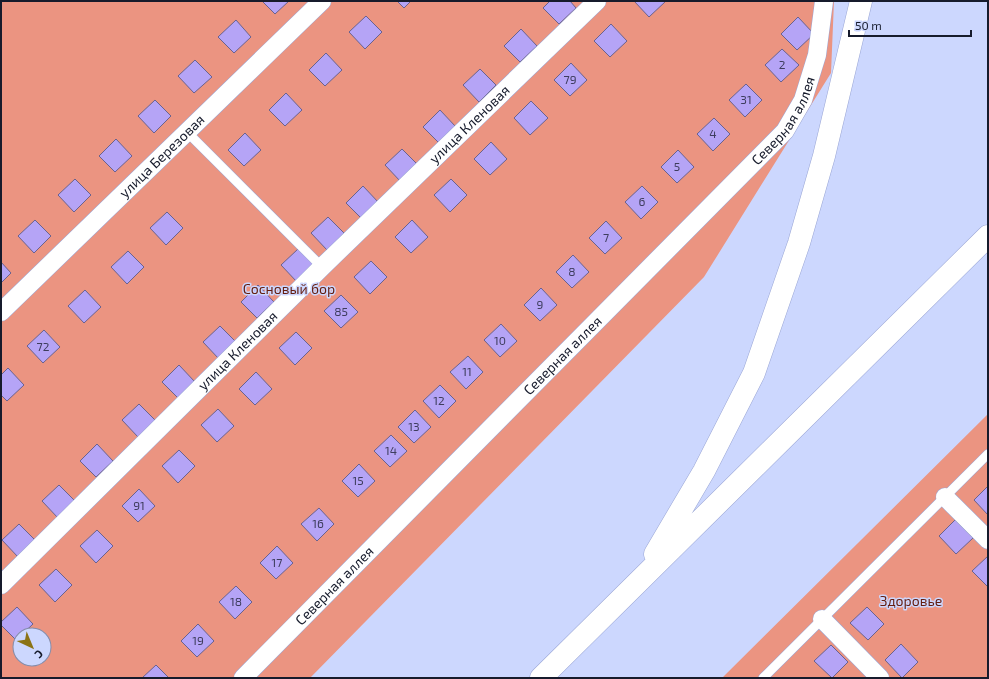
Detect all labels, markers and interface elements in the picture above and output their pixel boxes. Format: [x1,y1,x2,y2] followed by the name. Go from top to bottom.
[849,12,971,38] scale bar
[855,18,882,32] text: 50 m
[779,57,786,71] house number: 2
[563,72,577,86] house number: 79
[748,74,818,168] street label: Северная аллея
[425,81,513,167] street label: улица Кленовая
[740,92,752,106] house number: 31
[115,111,208,201] street label: улица Березовая
[709,126,717,140] house number: 4
[674,159,680,173] house number: 5
[639,194,646,208] house number: 6
[603,230,609,244] house number: 7
[568,264,576,278] house number: 8
[243,280,335,297] park label: Сосновый бор
[537,297,544,311] house number: 9
[334,304,348,318] house number: 85
[194,307,281,393] street label: улица Кленовая
[519,312,605,398] street label: Северная аллея
[494,333,506,347] house number: 10
[37,339,50,353] house number: 72
[462,364,472,378] house number: 11
[433,393,445,407] house number: 12
[408,419,420,433] house number: 13
[385,443,397,457] house number: 14
[352,473,364,487] house number: 15
[133,498,145,512] house number: 91
[312,516,324,530] house number: 16
[291,542,377,628] street label: Северная аллея
[272,555,282,569] house number: 17
[880,592,942,609] park label: Здоровье
[230,594,242,608] house number: 18
[12,627,52,667] north arrow
[192,633,204,647] house number: 19
[32,648,46,662] text: С

